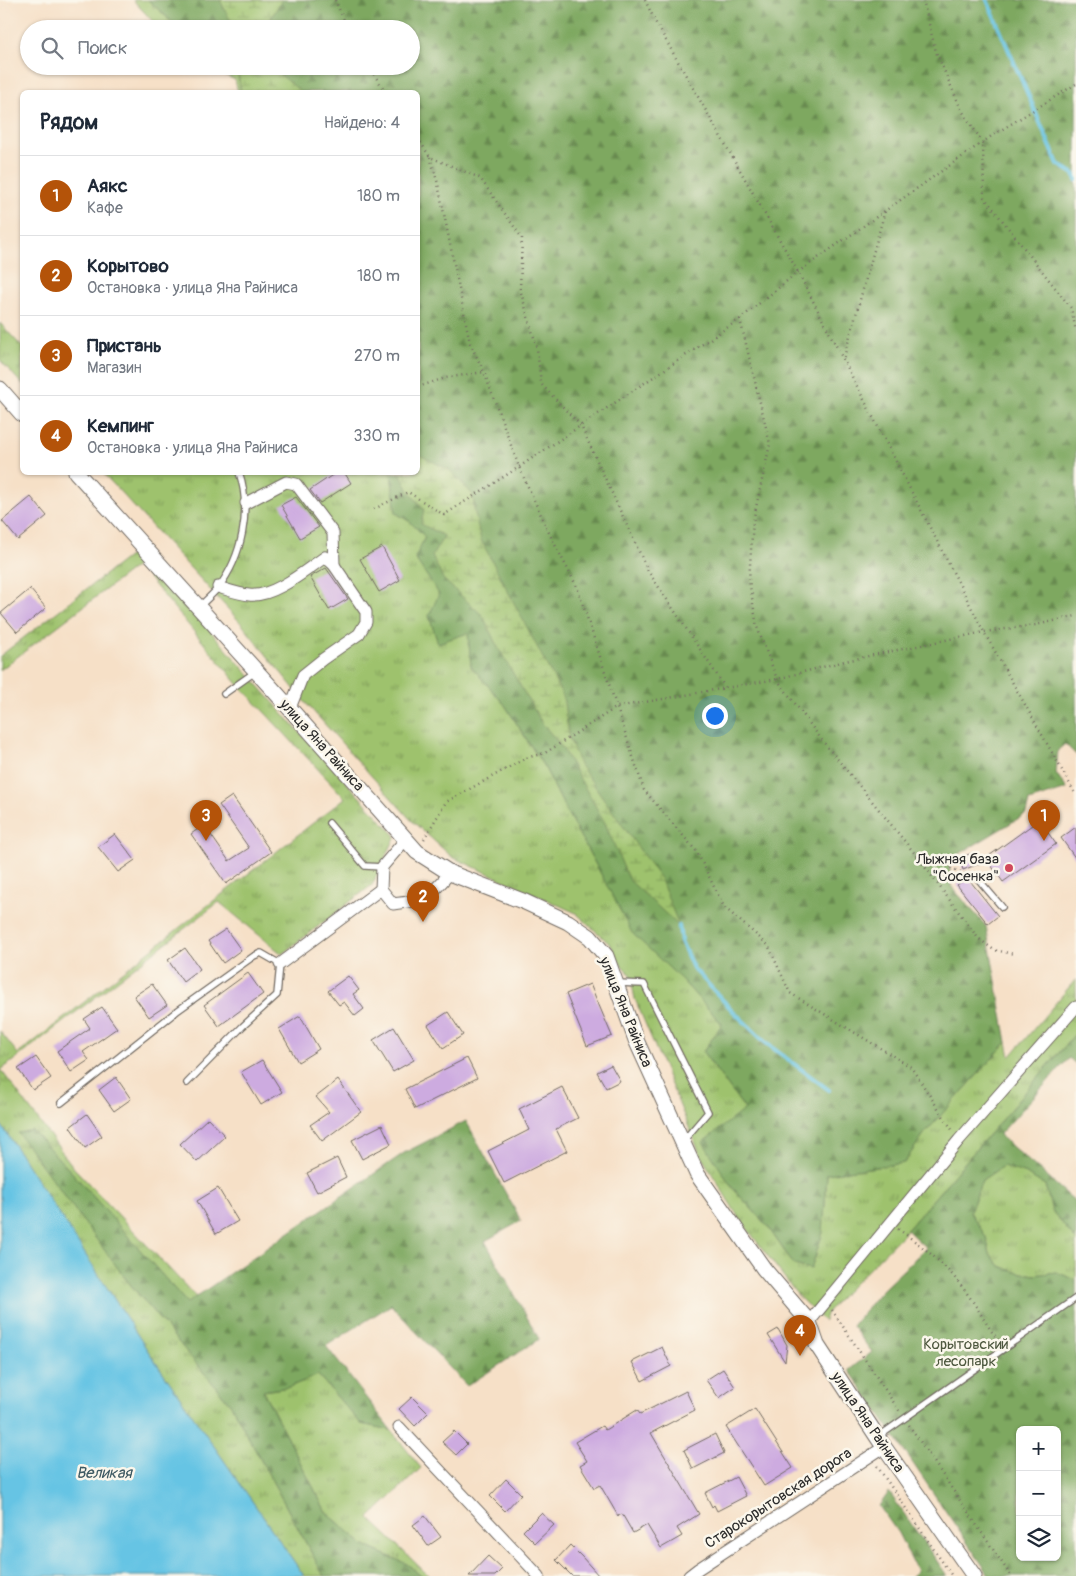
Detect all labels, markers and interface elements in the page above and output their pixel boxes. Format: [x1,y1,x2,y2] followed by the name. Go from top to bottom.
[20,20,420,75] search box
[38,34,66,62] icon: search
[78,36,128,60] text: Поиск
[40,109,98,136] text: Рядом
[324,113,400,133] text: Найдено: 4
[87,174,128,198] text: Аякс
[53,186,59,206] text: 1
[357,186,400,206] text: 180 m
[87,198,123,218] text: Кафе
[87,254,169,278] text: Корытово
[52,266,60,286] text: 2
[357,266,400,286] text: 180 m
[87,278,298,298] text: Остановка · улица Яна Райниса
[87,334,162,358] text: Пристань
[52,346,60,366] text: 3
[354,346,400,366] text: 270 m
[87,358,142,378] text: Магазин
[87,414,154,438] text: Кемпинг
[51,426,61,446] text: 4
[354,426,400,446] text: 330 m
[87,438,298,458] text: Остановка · улица Яна Райниса
[275,695,368,795] street label: улица Яна Райниса
[702,703,728,729] your location
[190,800,222,841] pin: 3
[1028,800,1060,841] pin: 1
[915,850,999,886] place label: Лыжная база "Сосенка"
[1003,862,1015,874] marker: Лыжная база "Сосенка"
[407,881,439,922] pin: 2
[594,953,656,1070] street label: улица Яна Райниса
[784,1315,816,1356] pin: 4
[923,1335,1009,1371] park label: Корытовский лесопарк
[826,1367,908,1476] street label: улица Яна Райниса
[1016,1426,1061,1561] map controls
[1016,1426,1061,1471] button: +
[701,1444,855,1553] street label: Старокорытовская дорога
[76,1463,133,1483] water label: Великая
[1016,1471,1061,1516] button: −
[1016,1516,1061,1561] button: layers

